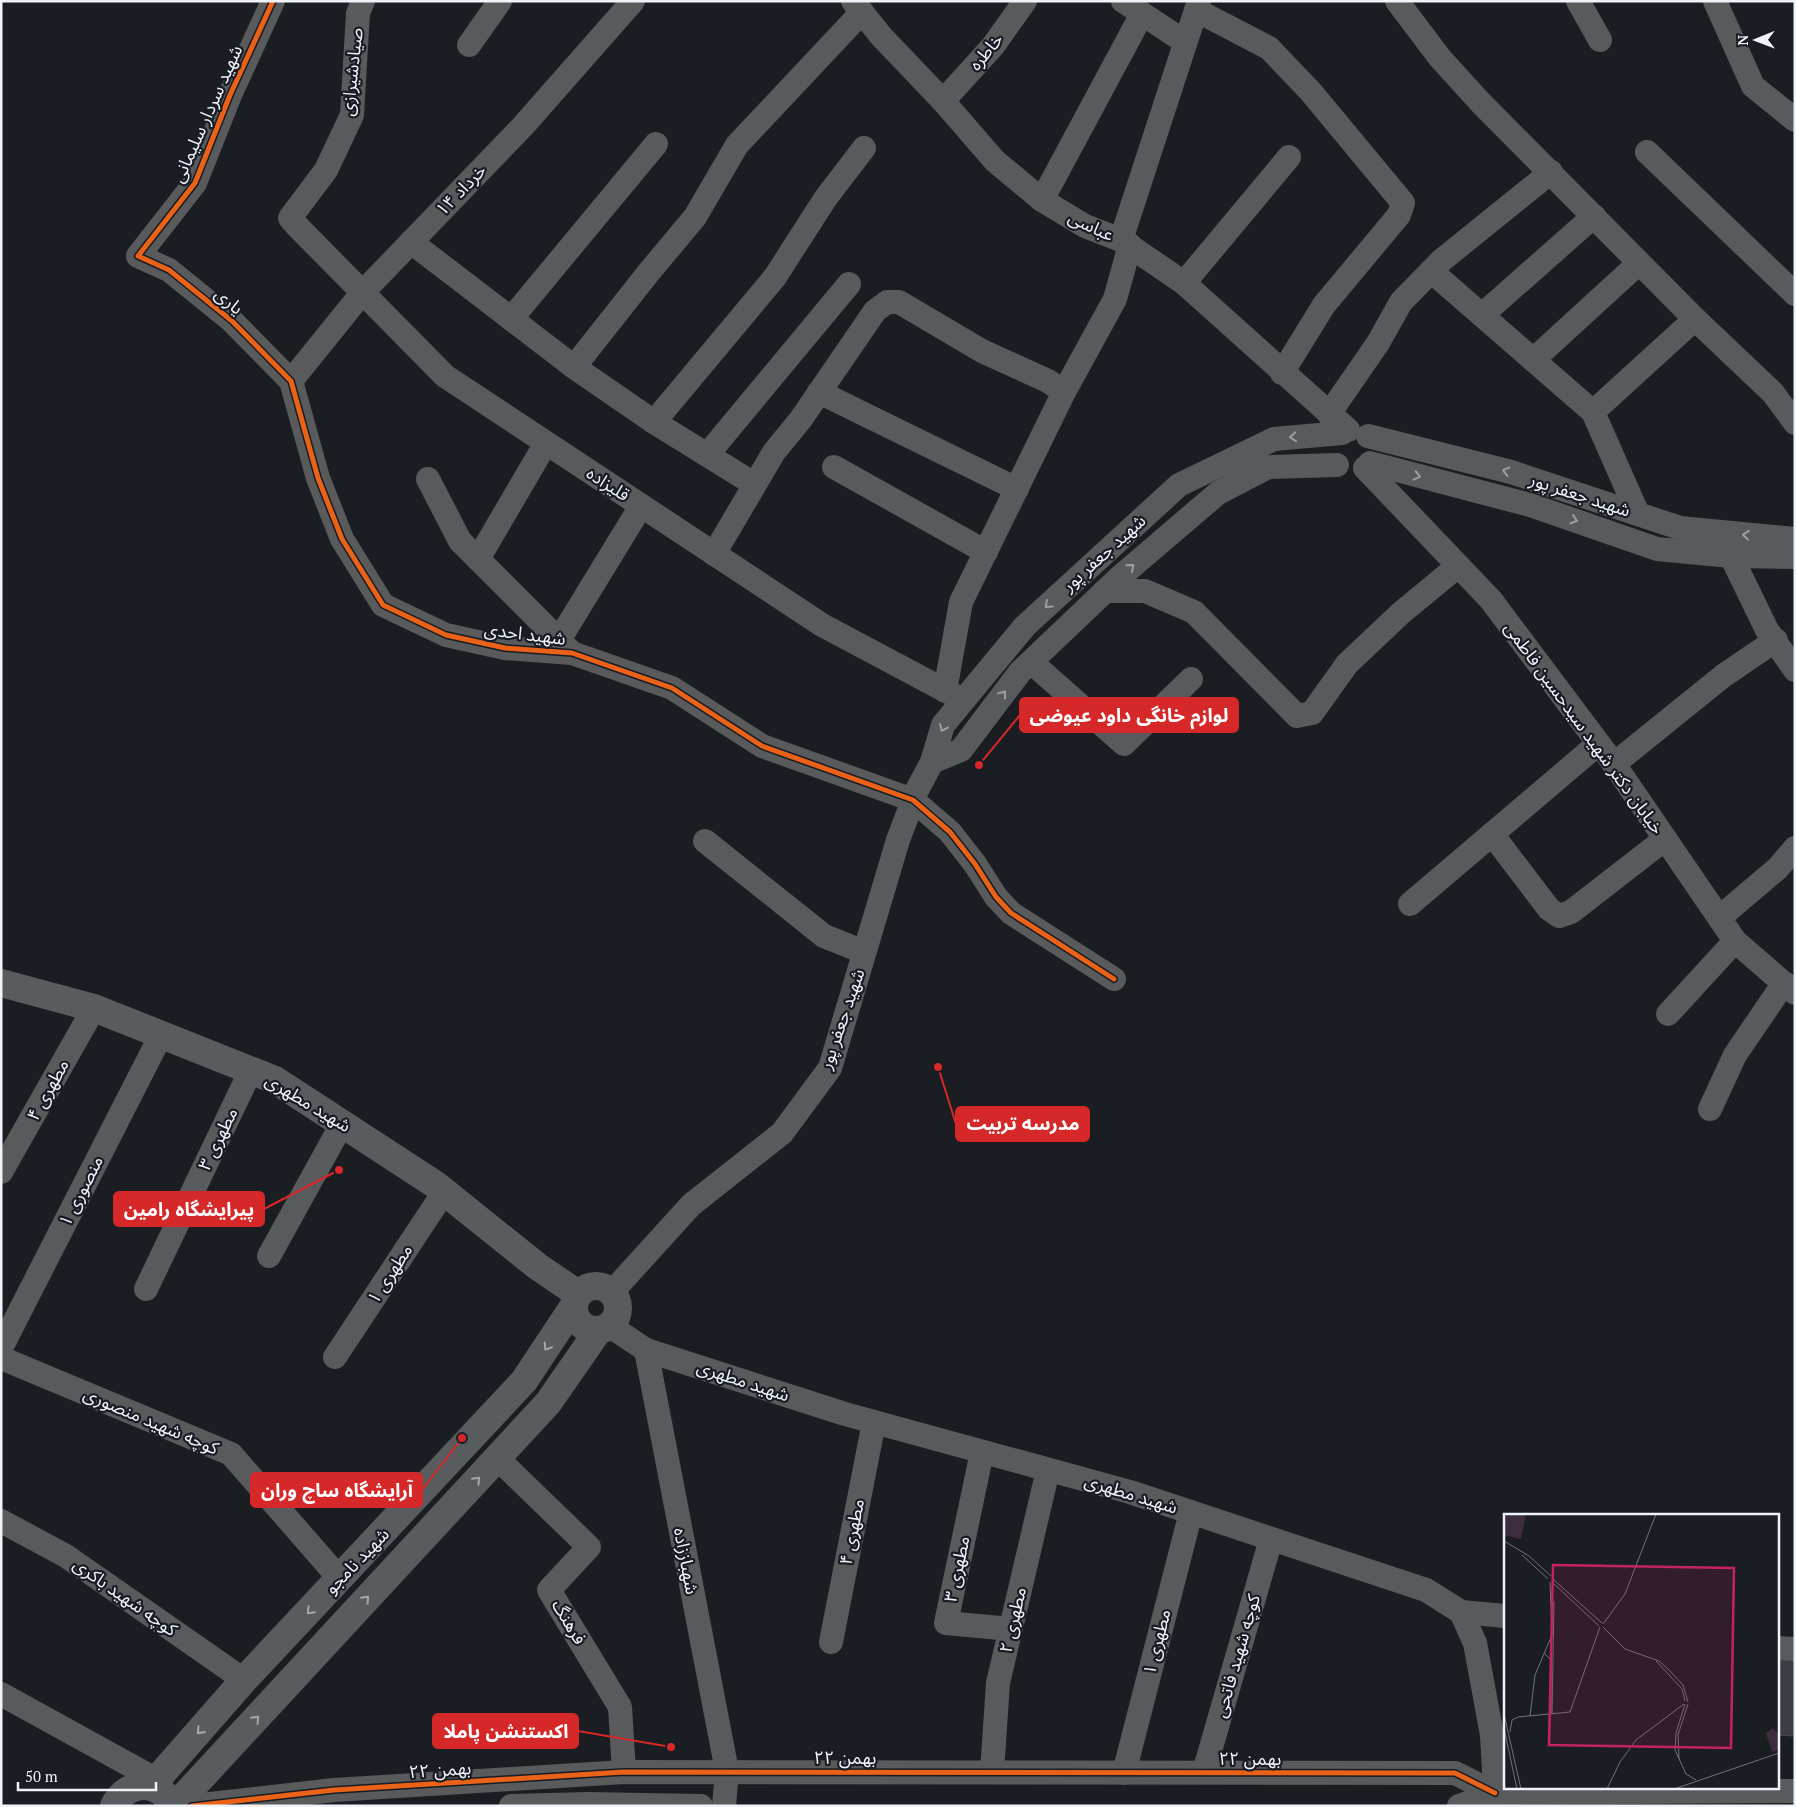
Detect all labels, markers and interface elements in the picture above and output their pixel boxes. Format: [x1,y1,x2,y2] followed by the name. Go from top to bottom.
[1731,15,1781,65] north arrow
[334,26,368,117] street label: صیادشیرازی
[963,28,1008,75] street label: خاطره
[1733,34,1752,46] text: N
[165,41,247,186] street label: شهید سردار سلیمانی
[430,158,491,221] street label: ۱۴ خرداد
[1065,204,1118,246] street label: عباسی
[210,281,249,319] street label: یاری
[1289,431,1297,442] one-way arrow
[582,460,635,506] street label: قلیزاده
[1501,466,1510,477] one-way arrow
[1526,466,1634,522] street label: شهید جعفر پور
[1413,470,1421,480] one-way arrow
[1056,508,1150,597] street label: شهید جعفر پور
[1569,514,1577,524] one-way arrow
[1742,530,1750,541] one-way arrow
[1125,564,1134,573] one-way arrow
[1044,599,1053,608] one-way arrow
[483,616,567,650] street label: شهید احدی
[1500,616,1670,838] street label: خیابان دکتر شهید سیدحسین فاطمی
[998,691,1006,700] one-way arrow
[1020,698,1238,732] callout: لوازم خانگی داود عیوضی
[1030,702,1228,730] text: لوازم خانگی داود عیوضی
[939,723,950,732] one-way arrow
[812,965,870,1073] street label: شهید جعفر پور
[20,1054,74,1125] street label: مطهری ۴
[261,1067,356,1137] street label: شهید مطهری
[192,1103,243,1174] street label: مطهری ۳
[956,1107,1089,1141] callout: مدرسه تربیت
[966,1110,1080,1135] text: مدرسه تربیت
[52,1151,108,1230] street label: منصوری ۱
[114,1192,264,1226] callout: پیرایشگاه ‌رامین
[124,1196,254,1222] text: پیرایشگاه ‌رامین
[361,1239,417,1308] street label: مطهری ۱
[543,1342,553,1351] one-way arrow
[694,1354,793,1406] street label: شهید مطهری
[80,1381,223,1460] street label: کوچه شهید منصوری
[1082,1468,1181,1519] street label: شهید مطهری
[251,1473,422,1507] callout: آرایشگاه ساچ وران
[261,1477,414,1504] text: آرایشگاه ساچ وران
[471,1477,480,1486] one-way arrow
[833,1497,869,1567] street label: مطهری ۴
[1504,1514,1778,1790] inset map
[319,1522,394,1599] street label: شهید نامجو
[669,1525,705,1596] street label: شهباززاده
[937,1534,975,1604] street label: مطهری ۳
[69,1551,183,1641] street label: کوچه شهید باکری
[993,1585,1031,1655] street label: مطهری ۲
[1207,1591,1265,1720] street label: کوچه شهید فاتحی
[547,1595,593,1648] street label: فرهنگ
[360,1596,369,1605] one-way arrow
[307,1605,316,1614] one-way arrow
[1136,1606,1176,1677] street label: مطهری ۱
[433,1714,578,1748] callout: اکستنشن پاملا
[250,1715,259,1724] one-way arrow
[444,1718,568,1744] text: اکستنشن پاملا
[197,1725,206,1734] one-way arrow
[814,1745,876,1769] street label: ۲۲ بهمن
[1219,1746,1281,1770] street label: ۲۲ بهمن
[408,1755,472,1783] street label: ۲۲ بهمن
[18,1760,155,1792] scale bar
[25,1766,58,1786] text: 50 m

